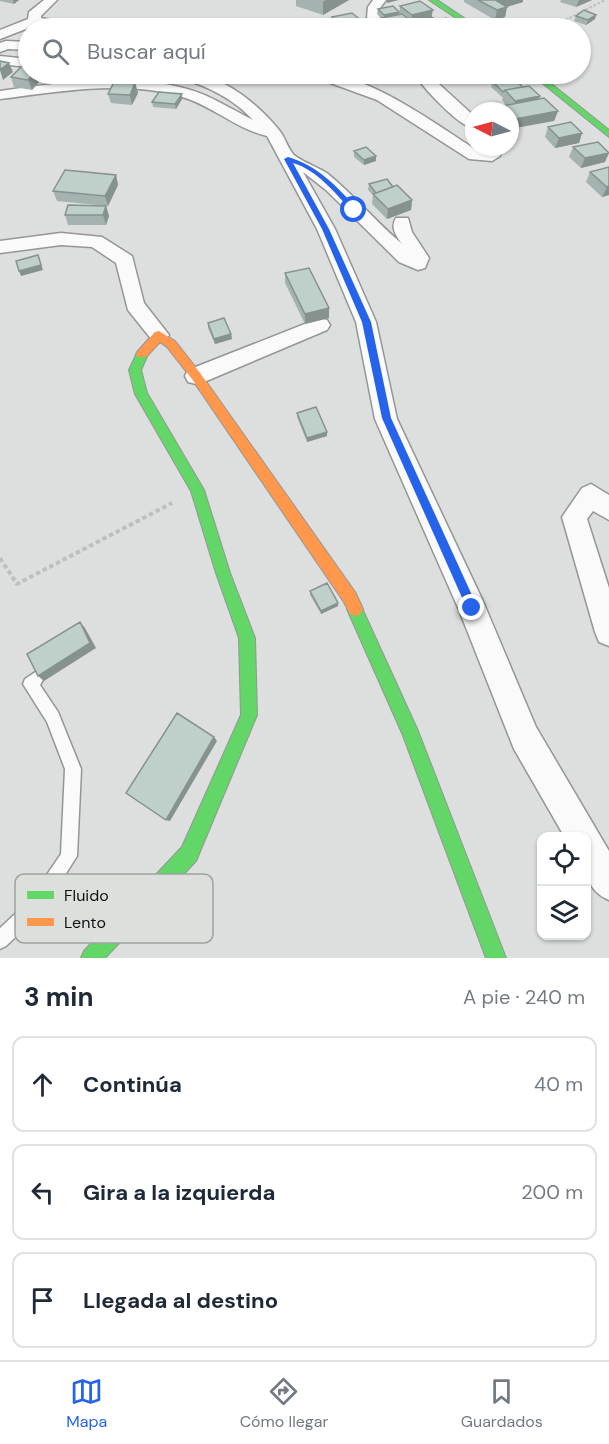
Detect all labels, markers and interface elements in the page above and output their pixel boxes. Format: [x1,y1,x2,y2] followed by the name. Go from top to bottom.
[18,18,591,84] search box
[39,35,72,68] icon: search
[87,37,206,66] text: Buscar aquí
[465,102,519,156] north arrow
[340,196,366,222] route start
[458,594,484,620] route end
[537,832,591,940] map controls
[537,832,591,886] button: locate
[15,874,213,943] legend
[64,885,109,906] text: Fluido
[537,886,591,940] button: layers
[64,912,106,933] text: Lento
[24,980,93,1014] text: 3 min
[463,984,585,1010] text: A pie · 240 m
[26,1068,59,1101] icon: ahead
[83,1070,182,1099] text: Continúa
[534,1071,583,1097] text: 40 m
[26,1176,59,1209] icon: left
[83,1178,275,1207] text: Gira a la izquierda
[521,1179,583,1205] text: 200 m
[26,1284,59,1317] icon: arrive
[83,1286,278,1315] text: Llegada al destino
[66,1375,107,1432] tab: Mapa
[240,1375,328,1432] tab: Cómo llegar
[461,1375,543,1432] tab: Guardados

